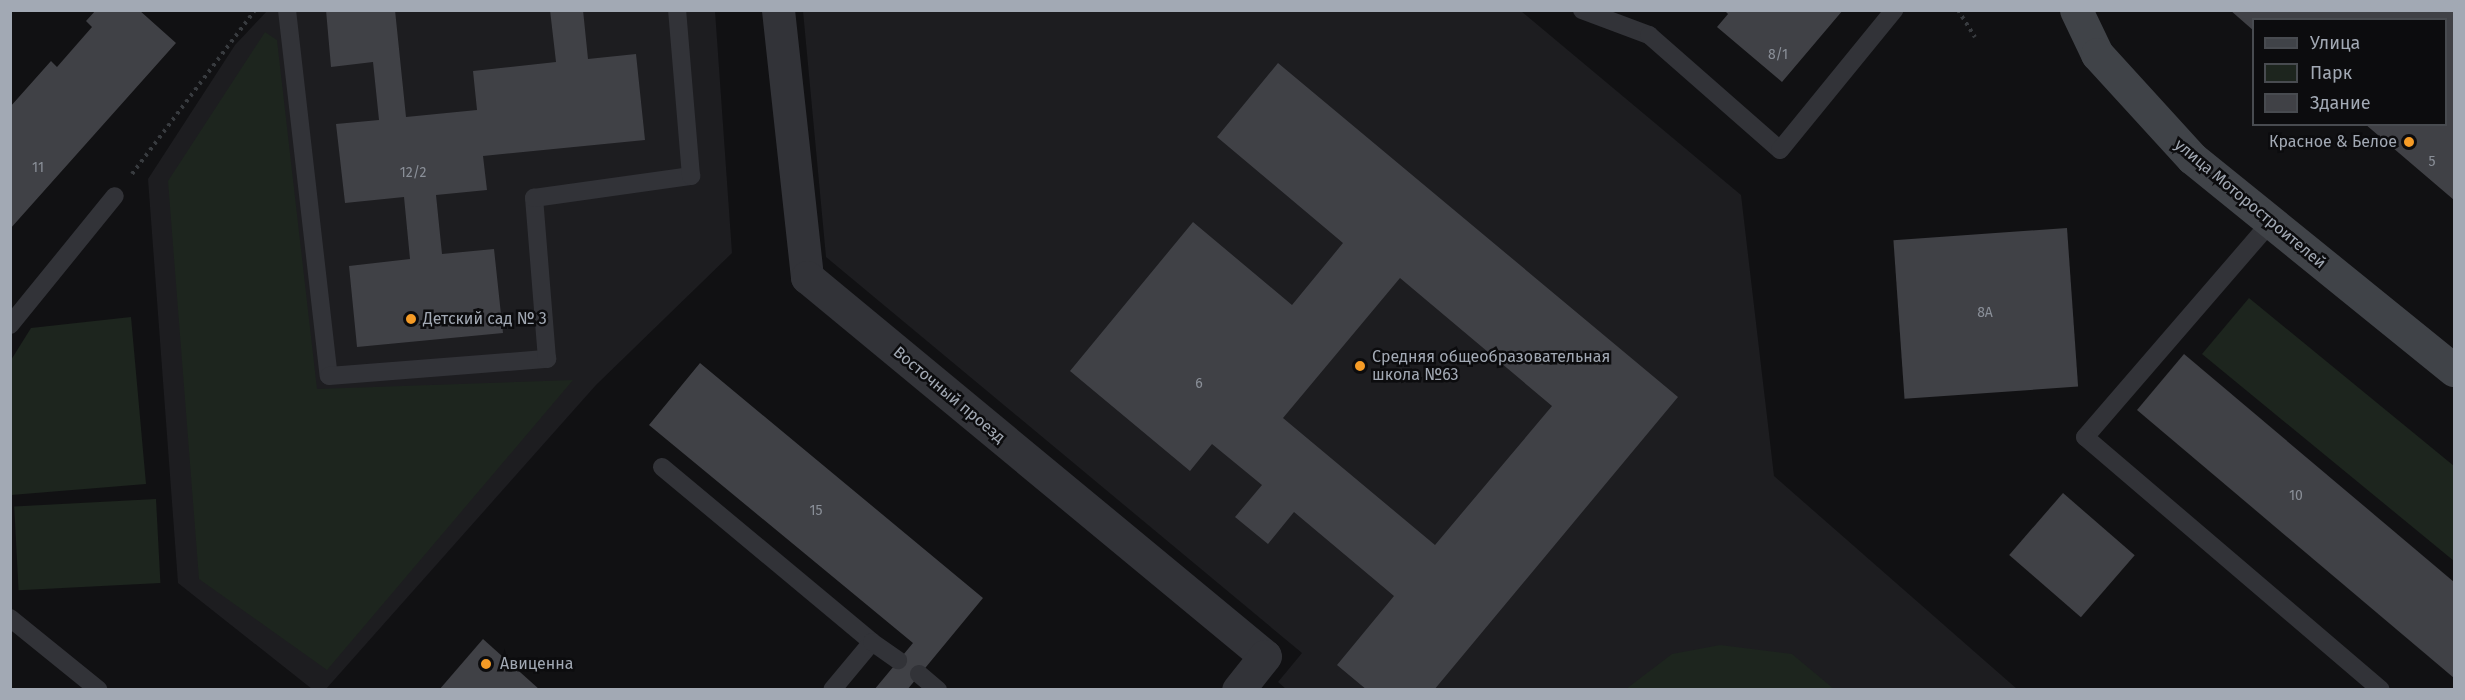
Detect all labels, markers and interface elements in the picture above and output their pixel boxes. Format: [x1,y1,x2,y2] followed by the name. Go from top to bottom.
[2252,18,2447,126] legend
[2310,32,2360,54] text: Улица
[1768,47,1788,63] house number: 8/1
[2310,62,2352,84] text: Парк
[2310,92,2371,114] text: Здание
[2269,132,2397,152] place label: Красное & Белое
[2171,135,2329,273] street label: улица Моторостроителей
[2402,135,2416,149] marker: Красное & Белое
[2428,154,2436,170] house number: 5
[32,160,44,176] house number: 11
[400,165,426,181] house number: 12/2
[1977,305,1993,321] house number: 8А
[423,309,547,329] place label: Детский сад № 3
[404,312,418,326] marker: Детский сад № 3
[889,343,1009,447] street label: Восточный проезд
[1372,347,1610,385] place label: Средняя общеобразовательная школа №63
[1353,359,1367,373] marker: Средняя общеобразовательная школа №63
[1195,376,1203,392] house number: 6
[2289,488,2303,504] house number: 10
[809,503,823,519] house number: 15
[500,654,573,674] place label: Авиценна
[477,655,495,673] marker: Авиценна

